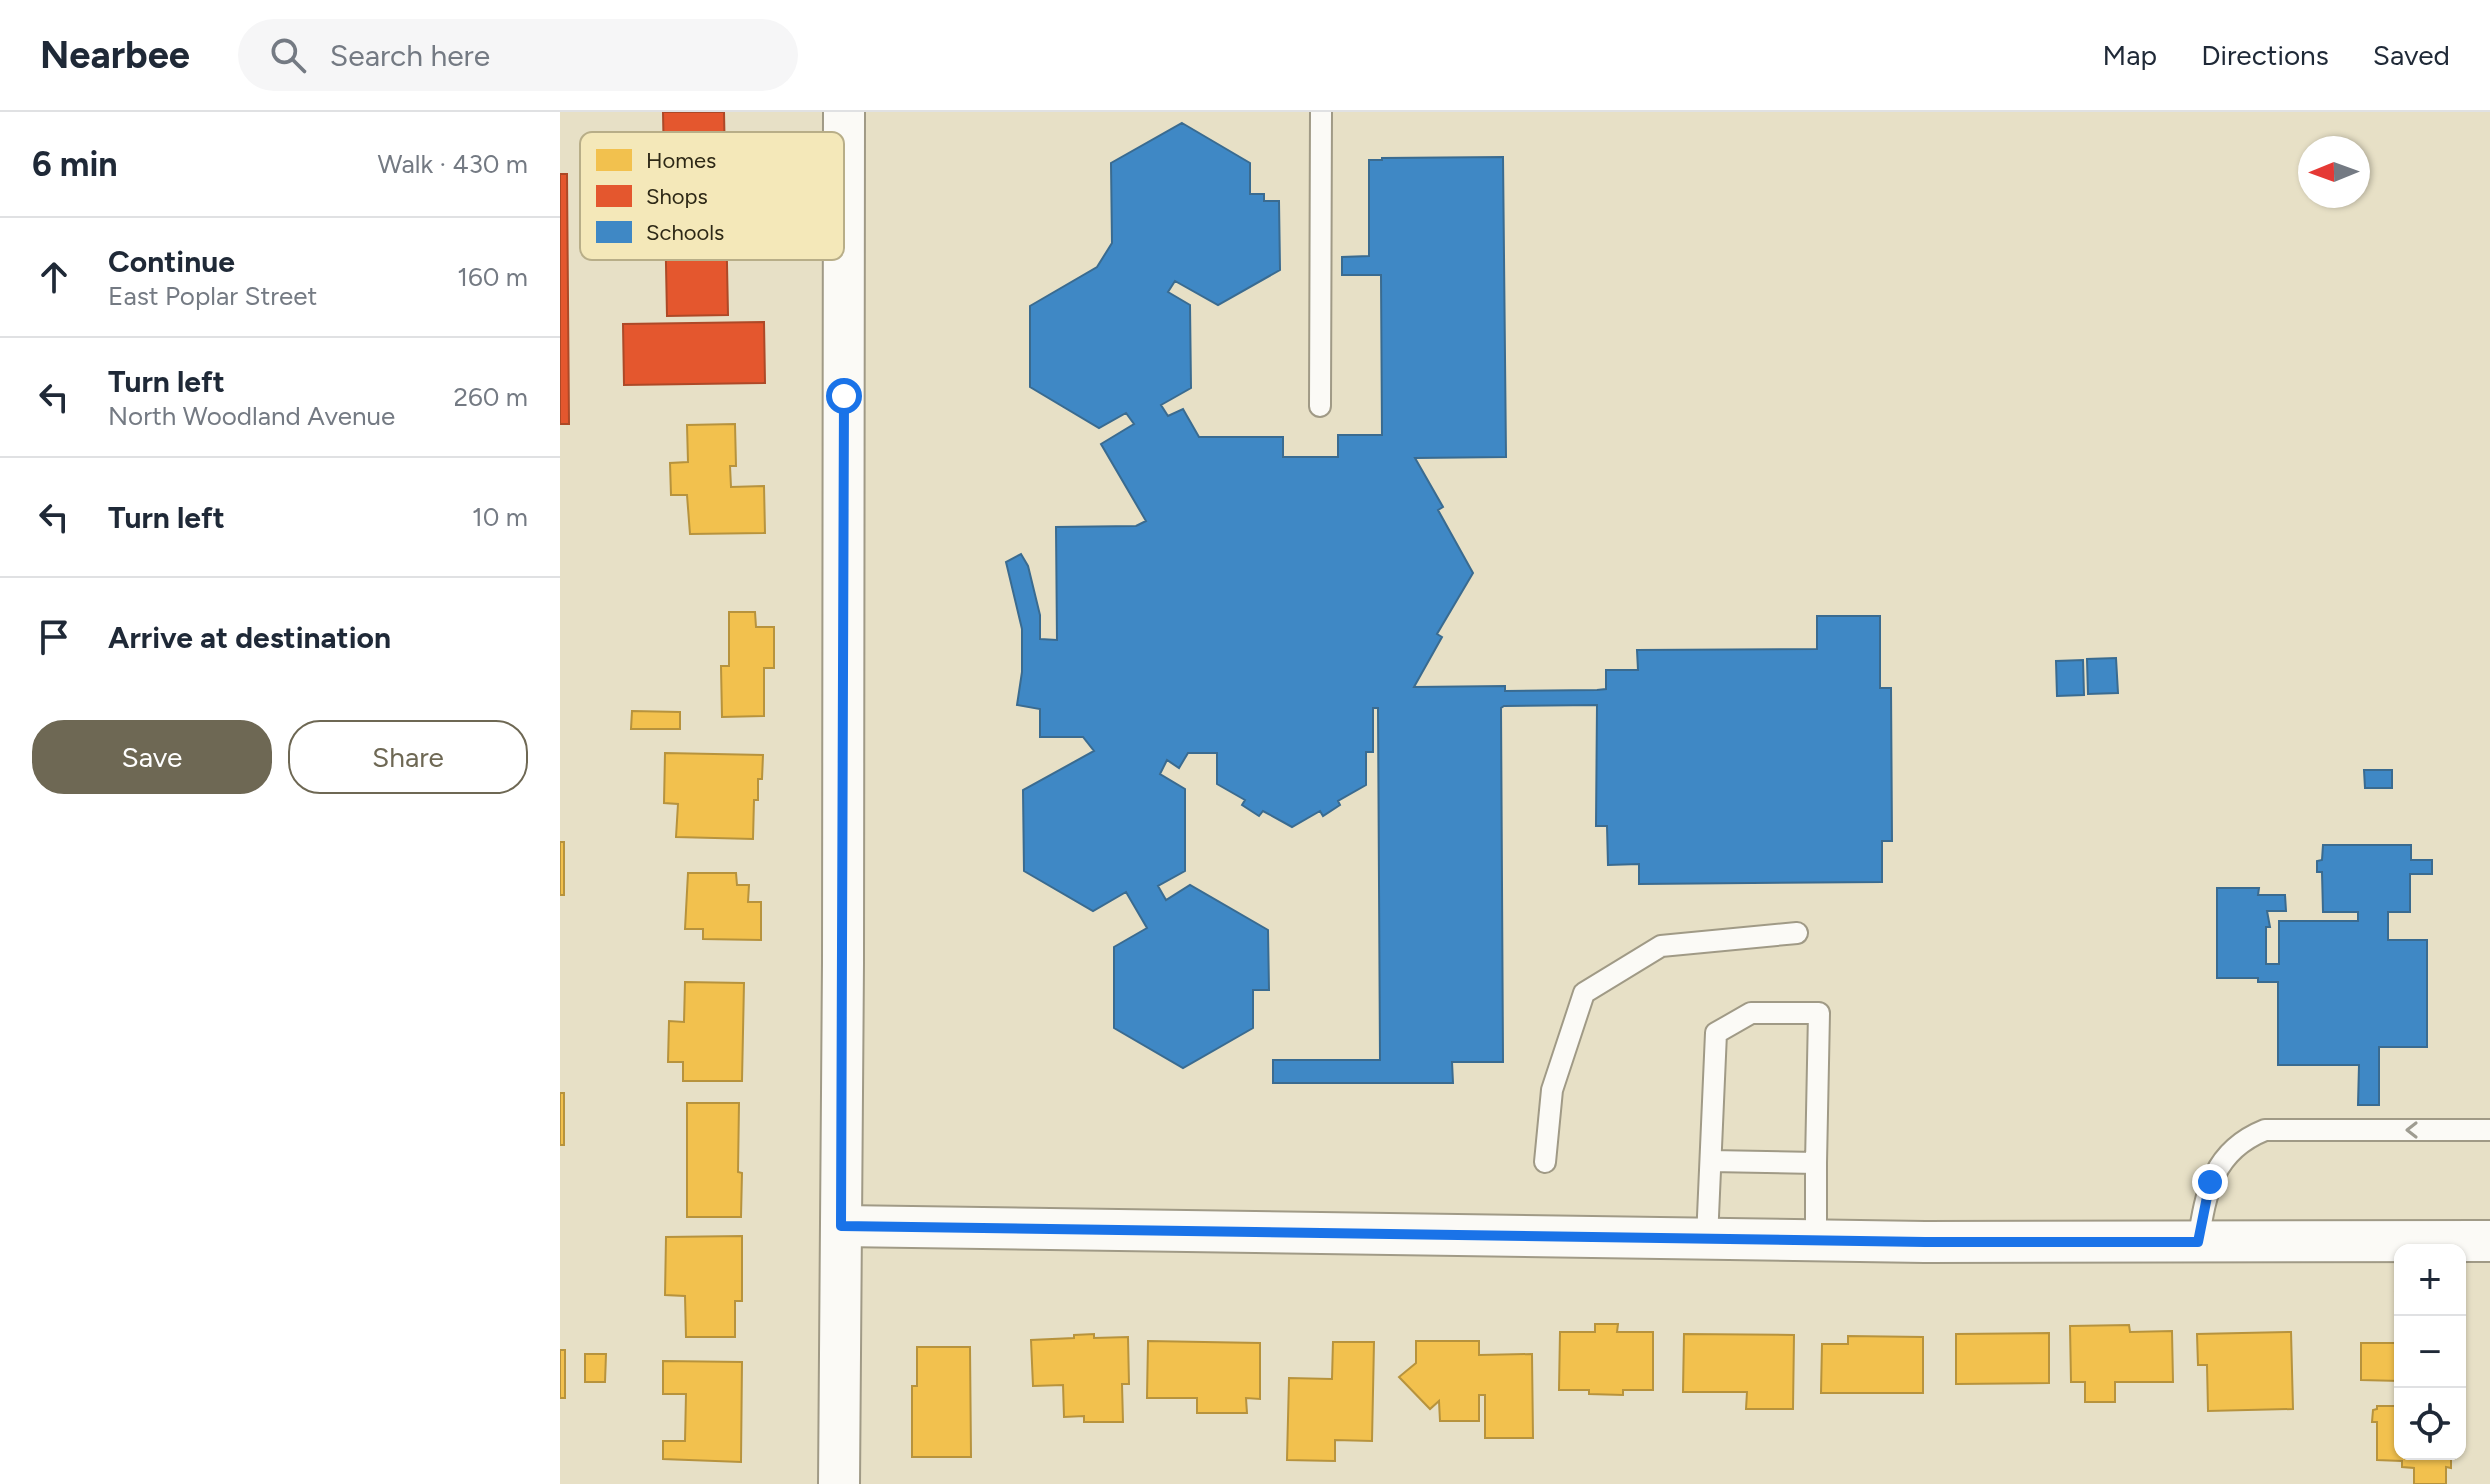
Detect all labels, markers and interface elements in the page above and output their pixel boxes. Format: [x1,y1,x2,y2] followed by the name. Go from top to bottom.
[238,19,798,91] search box
[40,32,190,78] text: Nearbee
[266,33,310,77] icon: search
[330,37,490,74] text: Search here
[2103,38,2157,72] text: Map
[2201,38,2329,72] text: Directions
[2373,38,2450,72] text: Saved
[580,132,844,260] legend
[2298,136,2370,208] north arrow
[32,144,118,185] text: 6 min
[646,147,716,174] text: Homes
[378,148,528,180] text: Walk · 430 m
[646,183,708,210] text: Shops
[646,219,724,246] text: Schools
[108,243,235,280] text: Continue
[32,255,76,299] icon: ahead
[457,261,528,293] text: 160 m
[108,280,317,312] text: East Poplar Street
[108,363,225,400] text: Turn left
[32,375,76,419] icon: left
[826,378,862,414] route start
[454,381,528,413] text: 260 m
[108,400,395,432] text: North Woodland Avenue
[32,495,76,539] icon: left
[108,499,225,536] text: Turn left
[472,501,528,533] text: 10 m
[32,615,76,659] icon: arrive
[108,619,391,656] text: Arrive at destination
[32,720,272,794] button: Save
[288,720,528,794] button: Share
[2405,1121,2418,1138] one-way arrow
[2192,1164,2228,1200] route end
[2394,1244,2466,1460] map controls
[2394,1244,2466,1316] button: +
[2394,1316,2466,1388] button: −
[2394,1388,2466,1460] button: locate

